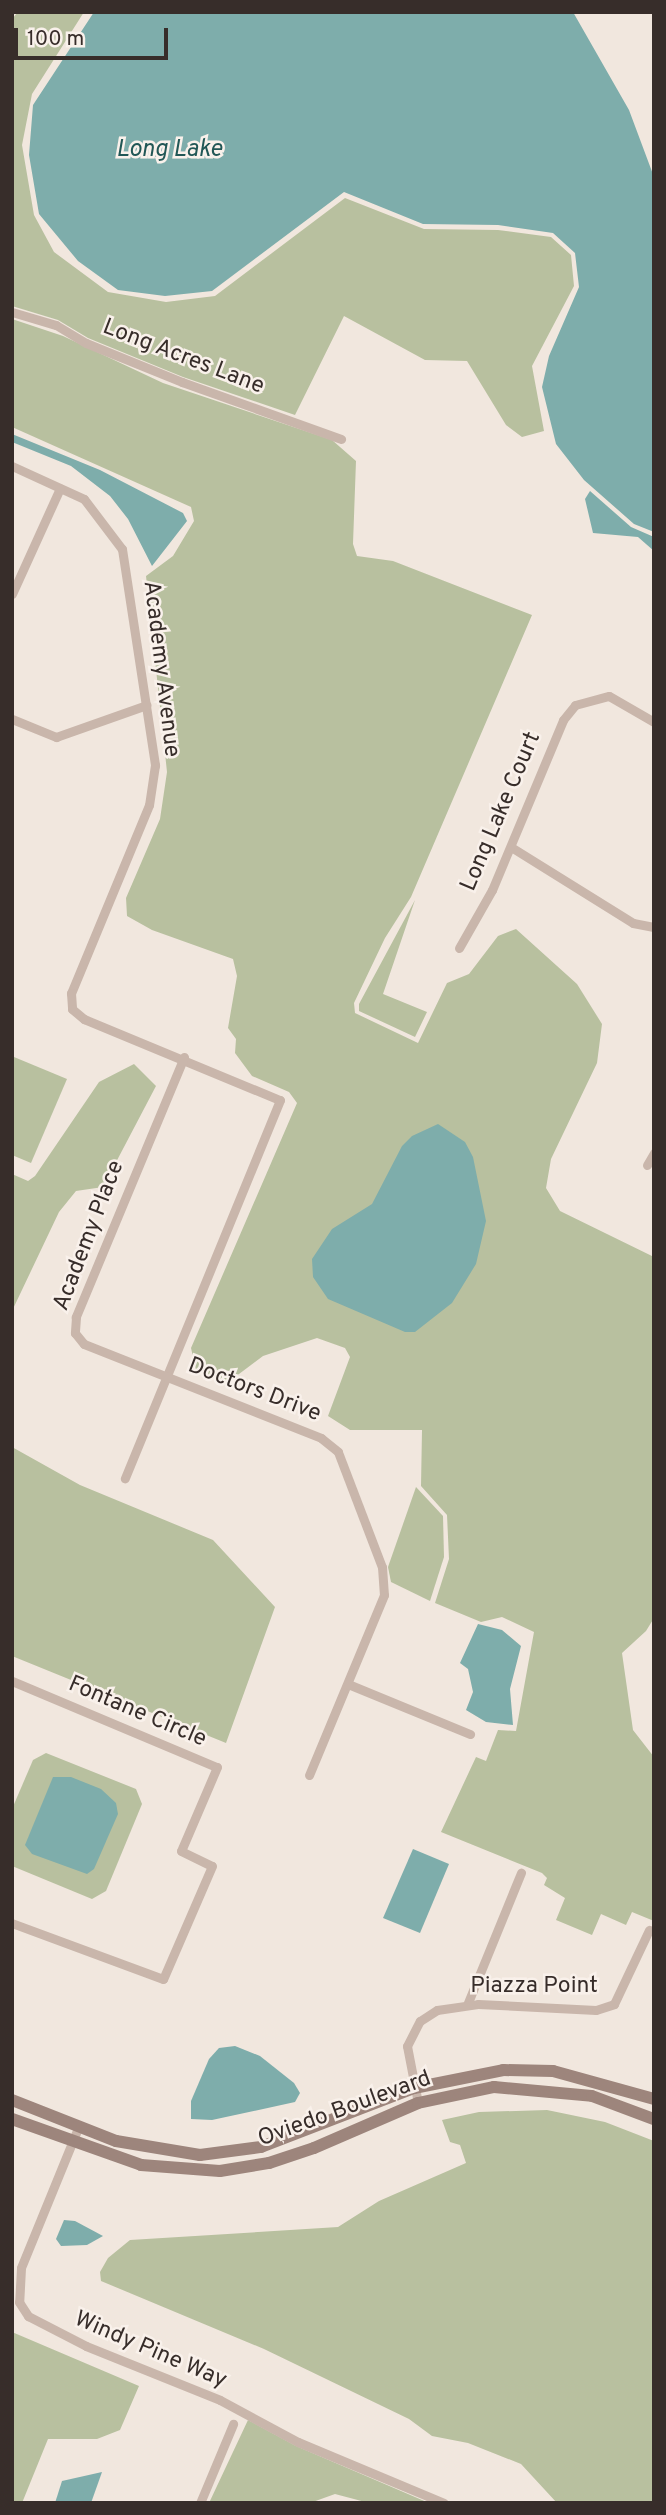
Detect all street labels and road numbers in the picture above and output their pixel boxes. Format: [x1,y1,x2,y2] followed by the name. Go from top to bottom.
[98,314,268,402] street label: Long Acres Lane
[135,579,185,759] street label: Academy Avenue
[456,728,548,896] street label: Long Lake Court
[49,1157,131,1315] street label: Academy Place
[183,1353,325,1429] street label: Doctors Drive
[64,1672,210,1754] street label: Fontane Circle
[470,1973,598,2001] street label: Piazza Point
[255,2066,435,2154] street label: Oviedo Boulevard
[69,2306,231,2396] street label: Windy Pine Way

